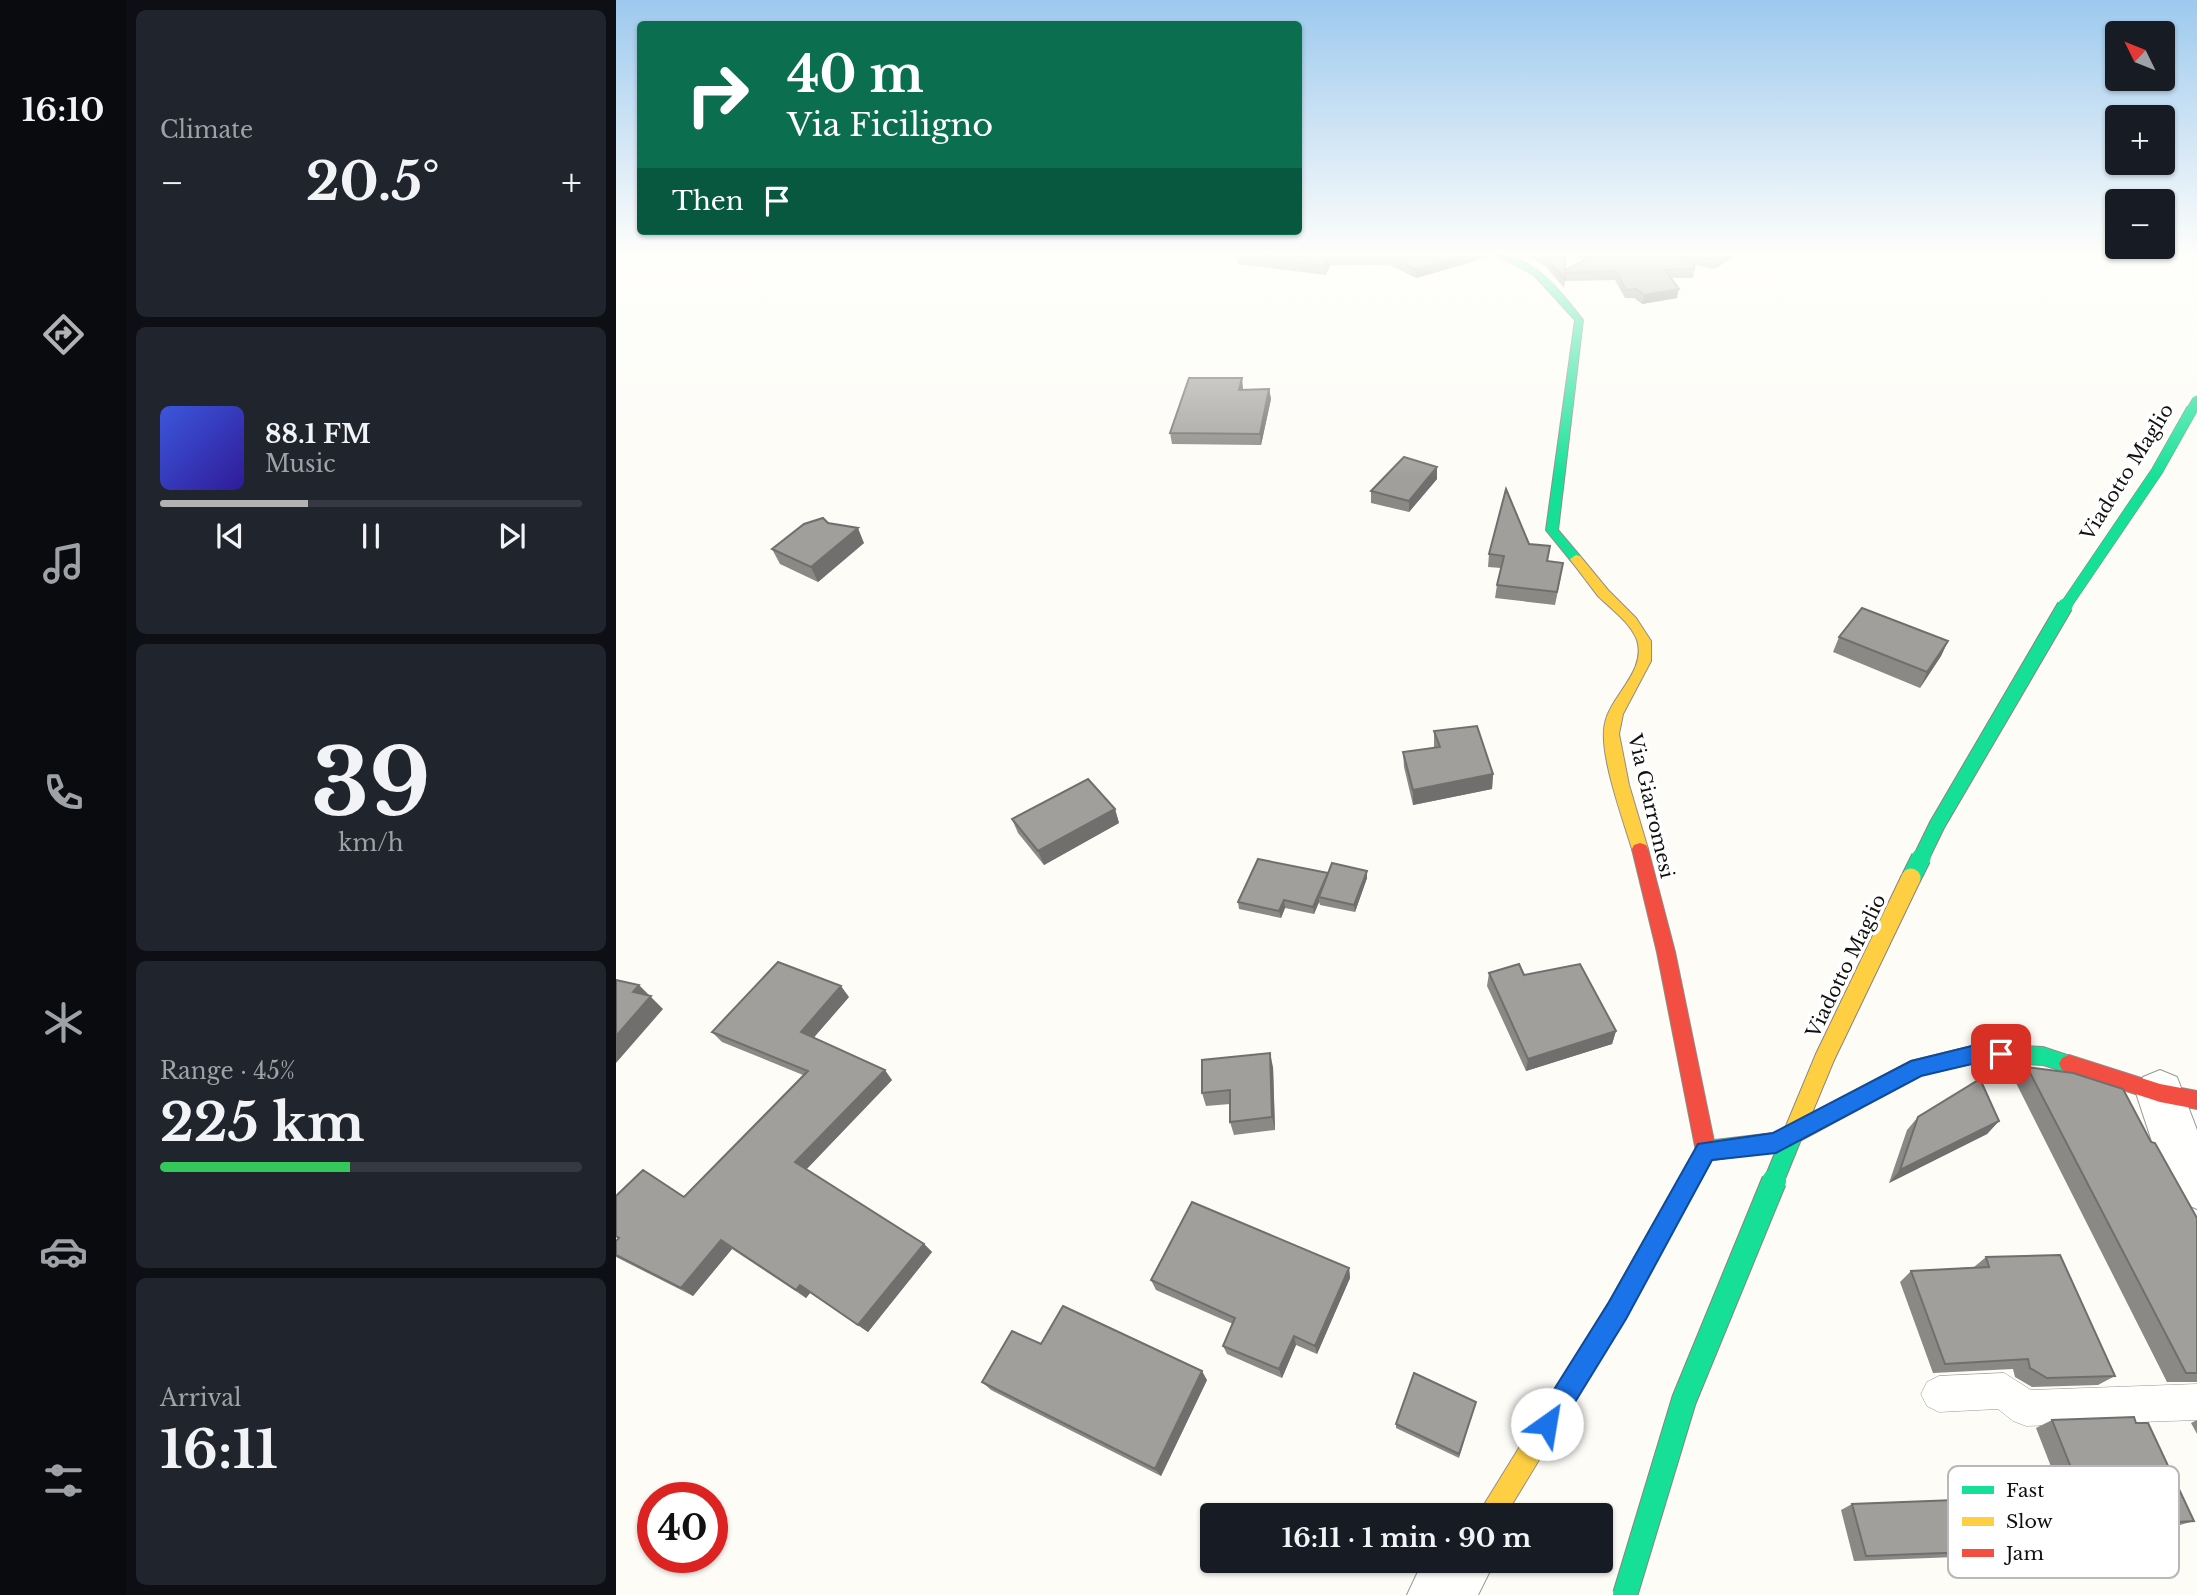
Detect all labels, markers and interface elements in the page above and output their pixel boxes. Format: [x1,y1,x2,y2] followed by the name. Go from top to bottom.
[2105,21,2175,91] north arrow
[2105,21,2175,259] map controls
[787,44,924,105] text: 40 m
[672,49,763,140] icon: right
[22,90,104,130] text: 16:10
[787,105,993,145] text: Via Ficiligno
[2105,105,2175,175] button: +
[160,116,253,144] text: Climate
[306,150,440,214] text: 20.5°
[160,159,184,206] text: −
[561,159,582,206] text: +
[758,182,796,220] icon: arrive
[672,185,744,217] text: Then
[2105,189,2175,259] button: −
[39,310,88,359] icon: directions
[2075,399,2178,545] street label: Viadotto Maglio
[265,418,371,450] text: 88.1 FM
[265,450,336,478] text: Music
[211,517,249,555] icon: previous
[352,517,390,555] icon: pause
[493,517,531,555] icon: next
[39,539,88,588] icon: music
[311,727,431,840] text: 39
[1623,731,1679,881] street label: Via Giarromesi
[39,768,88,817] icon: phone
[338,829,404,857] text: km/h
[1801,890,1891,1042] street label: Viadotto Maglio
[39,998,88,1047] icon: climate
[1971,1024,2031,1084] pin
[1982,1035,2020,1073] icon: arrive
[160,1057,295,1085] text: Range · 45%
[160,1091,365,1155] text: 225 km
[39,1227,88,1276] icon: car
[160,1384,241,1412] text: Arrival
[1510,1387,1584,1461] position arrow
[160,1418,278,1482] text: 16:11
[39,1456,88,1505] icon: filters
[1948,1466,2179,1578] legend
[2006,1479,2045,1502] text: Fast
[637,1482,728,1573] speed limit sign: 40
[2006,1510,2053,1533] text: Slow
[1282,1522,1531,1554] text: 16:11 · 1 min · 90 m
[2003,1542,2044,1565] text: Jam

